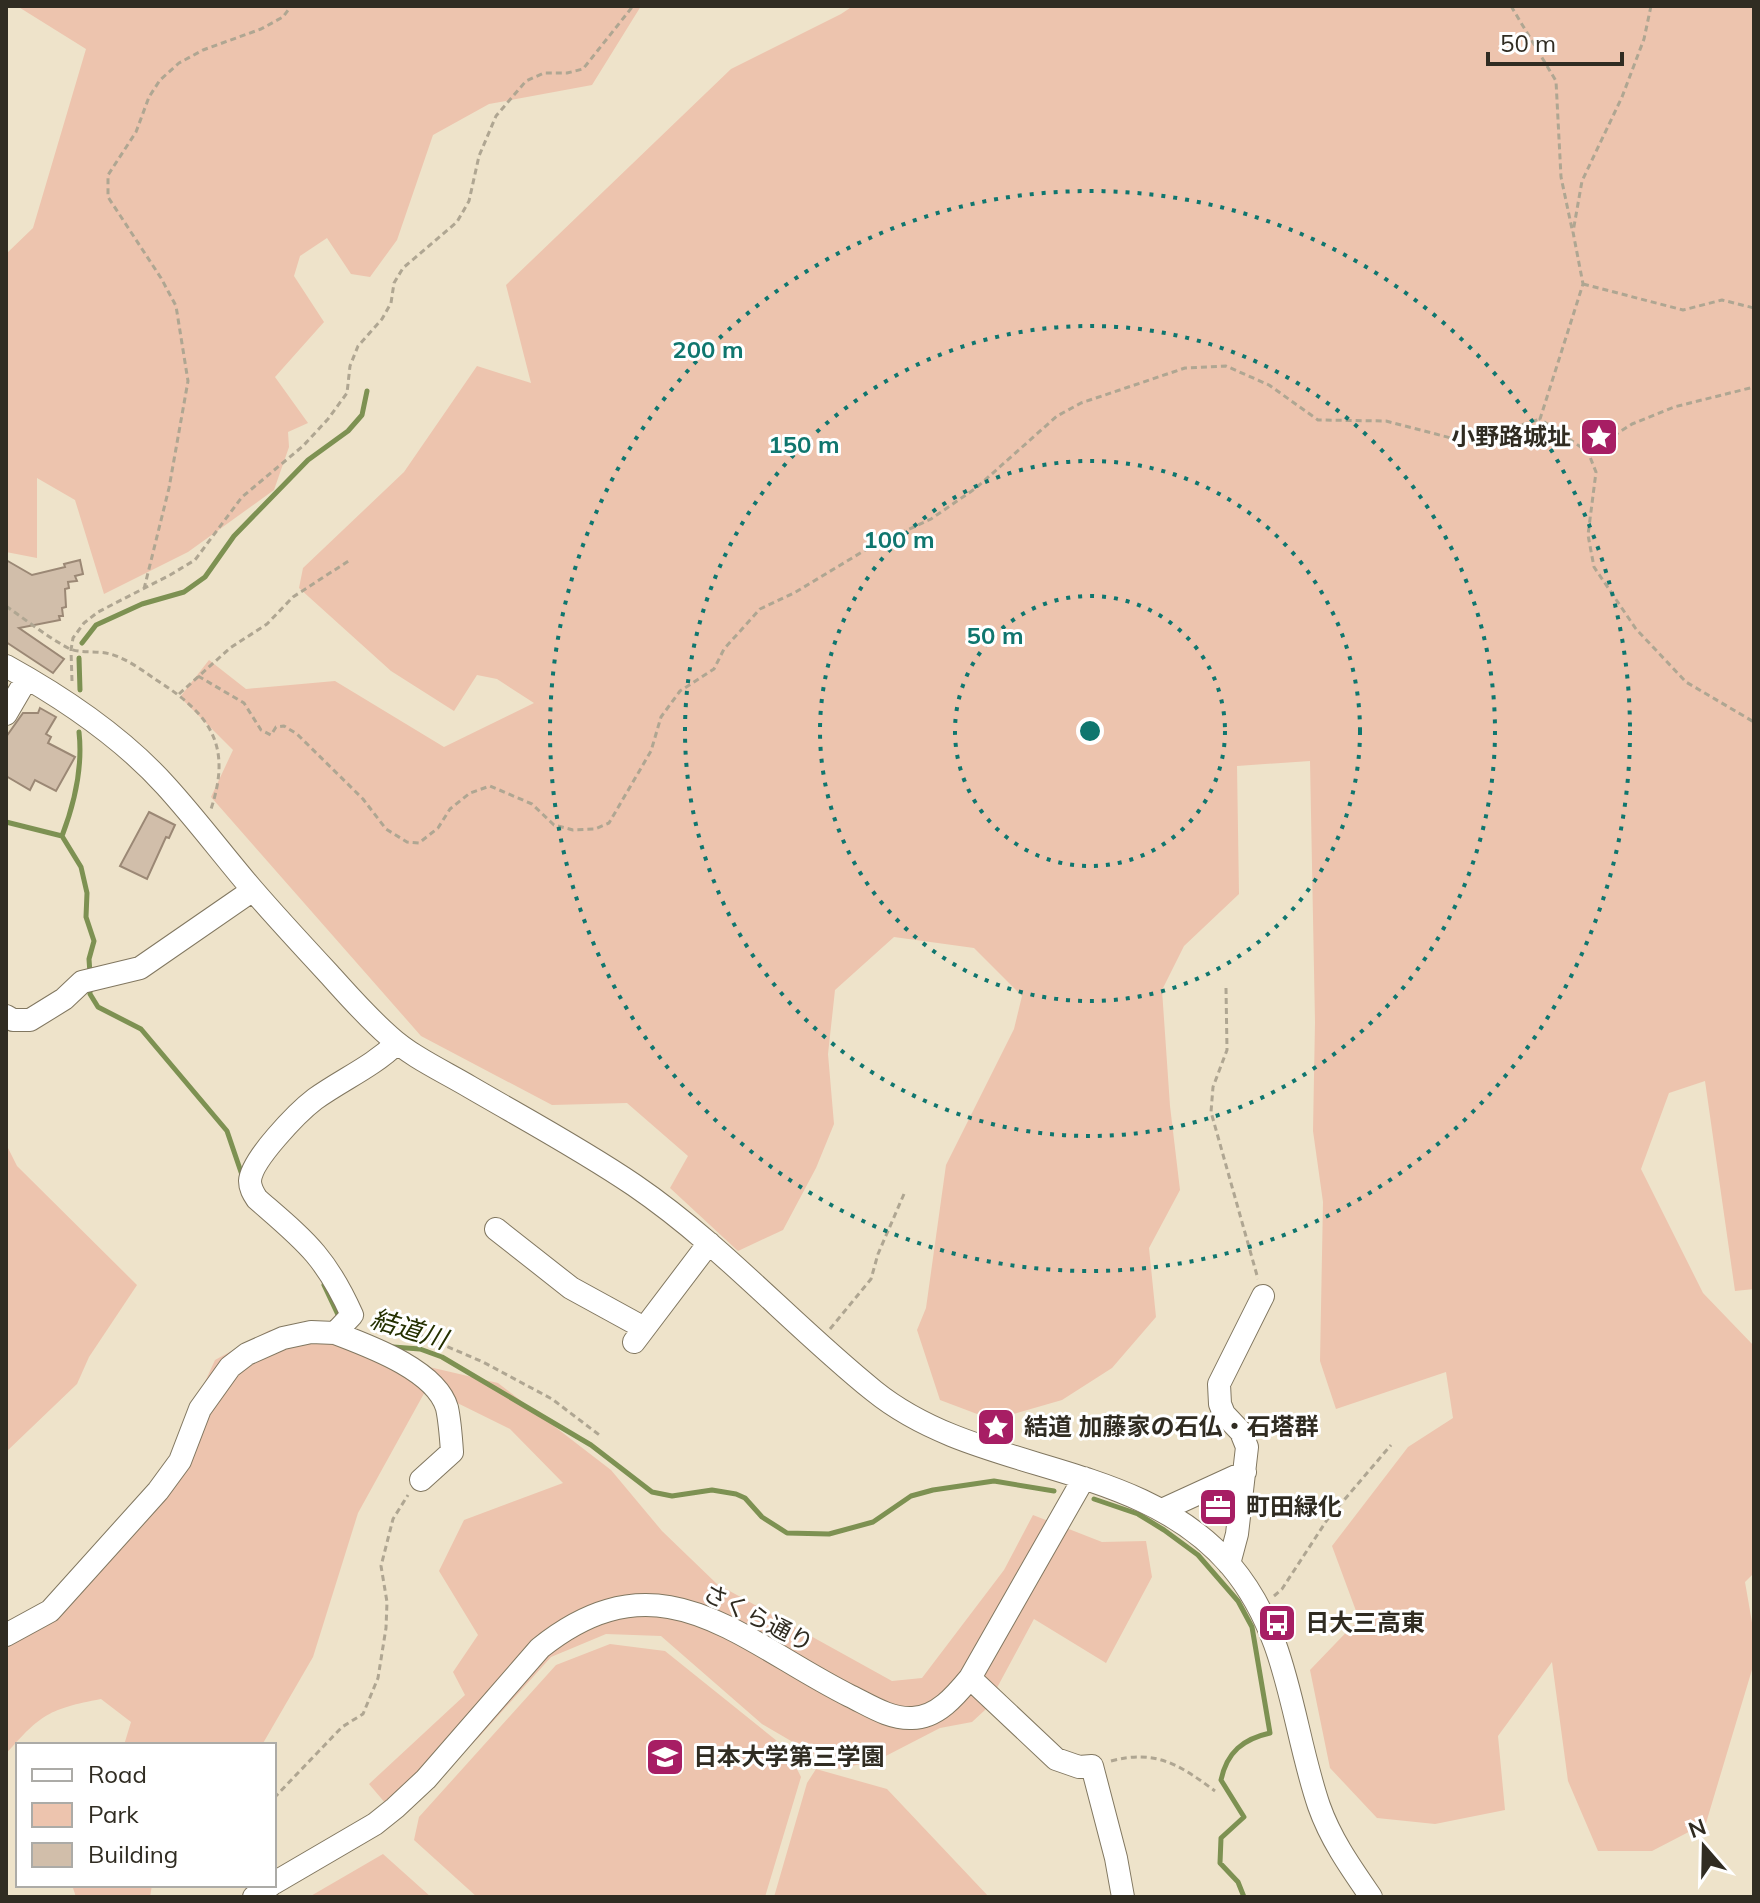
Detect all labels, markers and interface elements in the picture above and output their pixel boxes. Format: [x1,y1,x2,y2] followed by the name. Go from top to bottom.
[1488,16,1622,66] scale bar
[1500,28,1556,58] text: 50 m
[672,334,744,364] text: 200 m
[1578,416,1620,458] place icon: 小野路城址
[1451,421,1571,451] place label: 小野路城址
[768,429,840,459] text: 150 m
[863,524,935,554] text: 100 m
[967,620,1023,650] text: 50 m
[1076,717,1104,745] centre of rings
[367,1301,454,1357] water label: 結道川
[975,1406,1017,1448] place icon: 結道 加藤家の石仏・石塔群
[1024,1411,1319,1441] place label: 結道 加藤家の石仏・石塔群
[1197,1486,1239,1528] office icon: 町田緑化
[1246,1491,1342,1521] place label: 町田緑化
[698,1577,819,1658] street label: さくら通り
[1256,1602,1298,1644] bus stop icon: 日大三高東
[1305,1607,1425,1637] place label: 日大三高東
[644,1736,686,1778] school or university icon: 日本大学第三学園
[693,1741,885,1771] place label: 日本大学第三学園
[16,1743,276,1887] legend
[88,1759,147,1789] text: Road
[88,1799,139,1829] text: Park
[1664,1807,1744,1887] north arrow
[1685,1812,1710,1844] text: N
[88,1839,178,1869] text: Building

